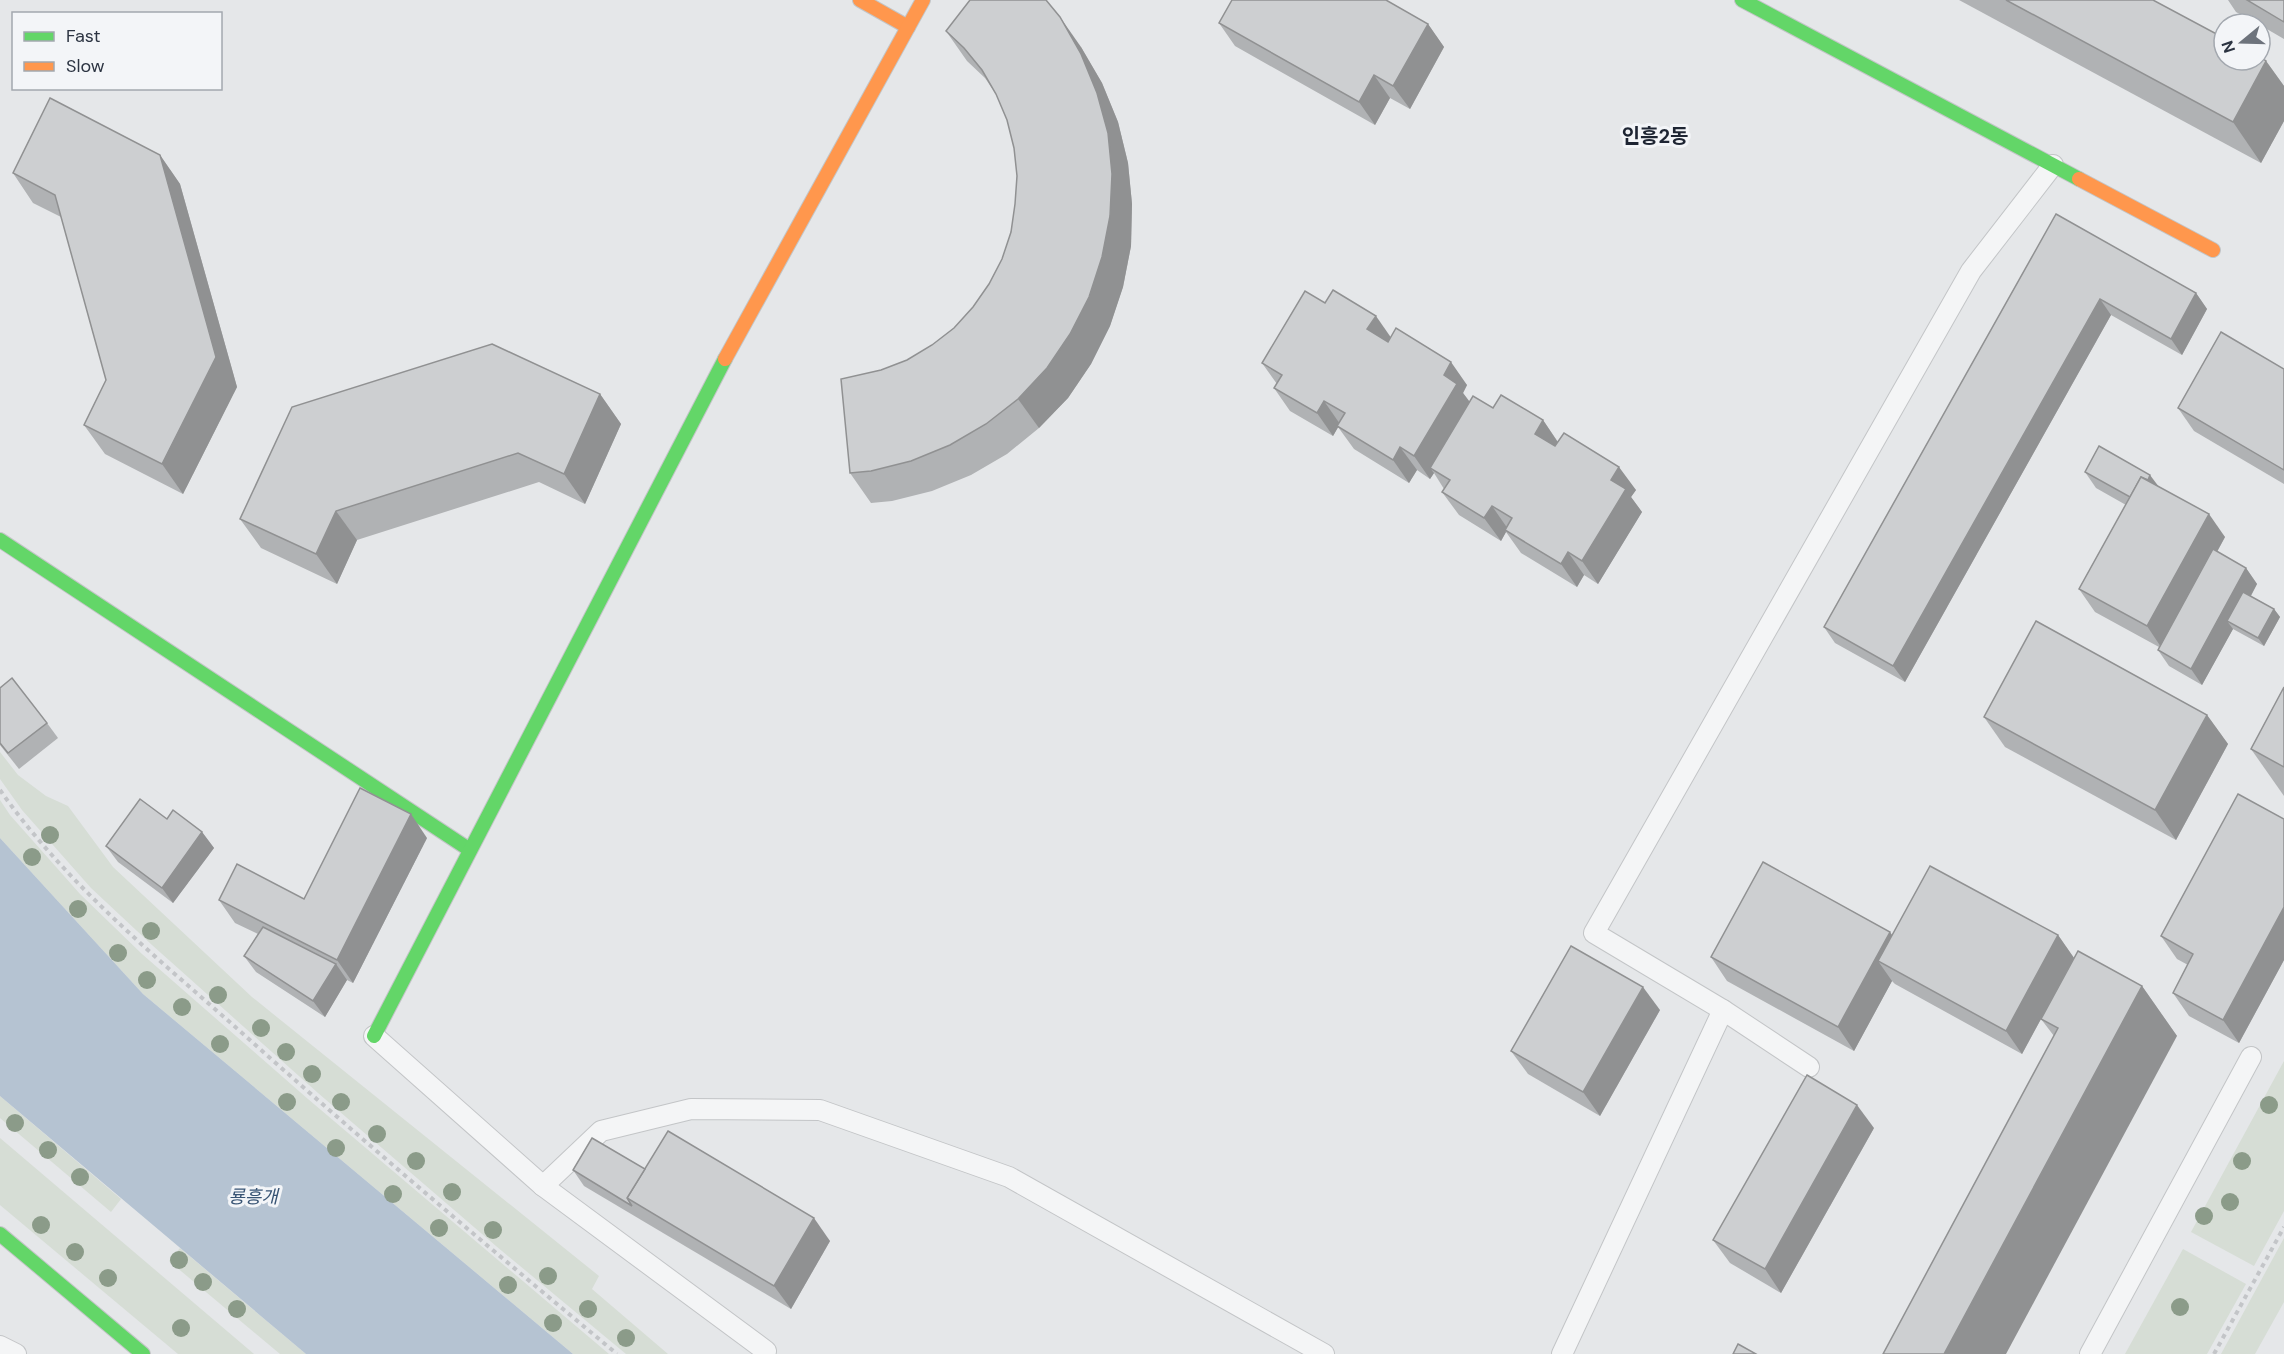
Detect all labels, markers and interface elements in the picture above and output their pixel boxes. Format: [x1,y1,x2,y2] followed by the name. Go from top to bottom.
[12,12,222,90] legend
[2212,12,2272,72] north arrow
[66,24,101,48] text: Fast
[2216,38,2240,56] text: N
[66,54,105,78] text: Slow
[1622,123,1688,149] district label: 인흥2동
[228,1185,280,1209] water label: 룡흥개

